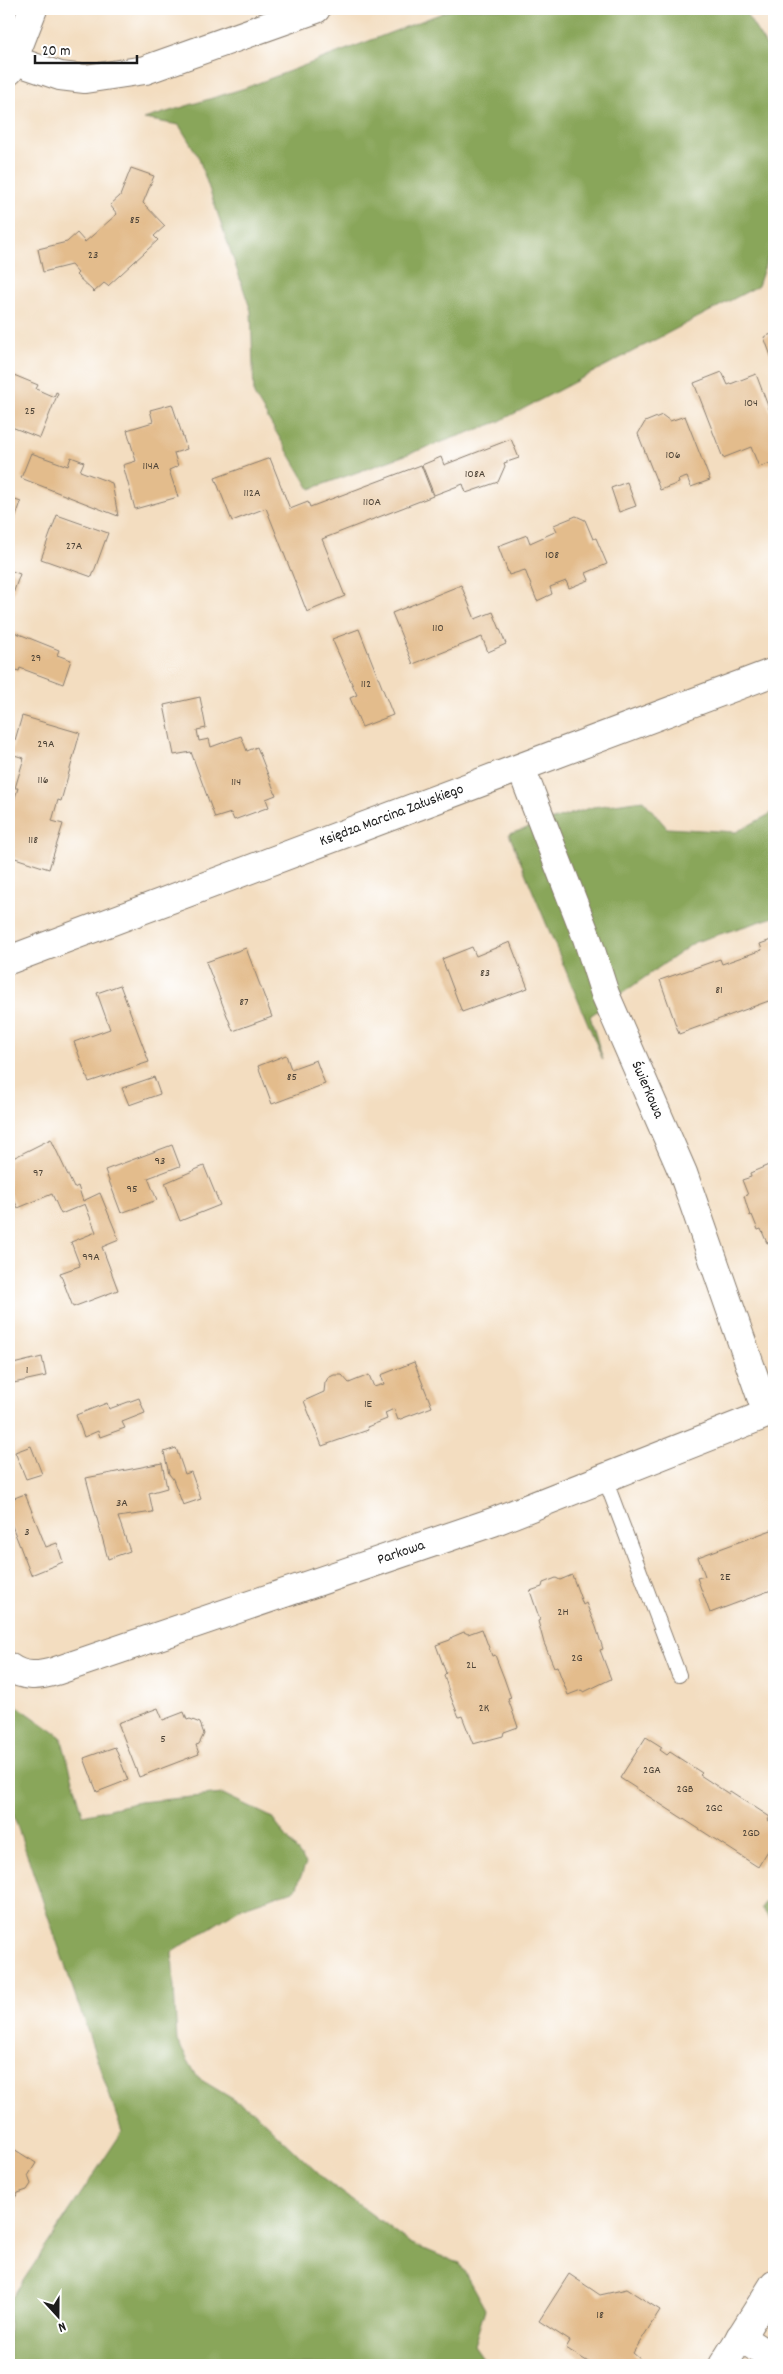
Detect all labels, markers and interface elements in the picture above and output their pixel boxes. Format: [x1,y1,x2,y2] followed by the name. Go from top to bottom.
[35,32,138,64] scale bar
[42,41,70,63] text: 20 m
[130,212,140,229] house number: 85
[88,247,98,264] house number: 23
[744,395,758,412] house number: 104
[25,403,35,420] house number: 25
[665,447,681,464] house number: 106
[143,458,160,475] house number: 114A
[465,466,486,483] house number: 108A
[243,485,261,502] house number: 112A
[363,494,382,511] house number: 110A
[66,538,83,555] house number: 27A
[545,547,559,564] house number: 108
[432,620,444,637] house number: 110
[31,650,41,667] house number: 29
[361,676,371,693] house number: 112
[37,736,55,753] house number: 29A
[37,772,49,789] house number: 116
[231,774,241,791] house number: 114
[317,779,467,853] street label: Księdza Marcina Załuskiego
[28,832,38,849] house number: 118
[480,965,490,982] house number: 83
[715,982,723,999] house number: 81
[239,994,249,1011] house number: 87
[625,1058,669,1123] street label: Świerkowa
[287,1069,297,1086] house number: 85
[155,1153,165,1170] house number: 93
[33,1165,43,1182] house number: 97
[126,1181,138,1198] house number: 95
[82,1249,100,1266] house number: 99A
[26,1362,28,1379] house number: 1
[364,1396,373,1413] house number: 1E
[116,1495,128,1512] house number: 3A
[24,1524,30,1541] house number: 3
[375,1535,429,1572] street label: Parkowa
[720,1569,731,1586] house number: 2E
[557,1604,569,1621] house number: 2H
[571,1650,583,1667] house number: 2G
[466,1657,476,1674] house number: 2L
[479,1700,490,1717] house number: 2K
[160,1731,166,1748] house number: 5
[643,1762,661,1779] house number: 2GA
[677,1781,694,1798] house number: 2GB
[705,1800,723,1817] house number: 2GC
[742,1825,760,1842] house number: 2GD
[32,2292,82,2342] north arrow
[596,2307,604,2324] house number: 18
[55,2316,69,2337] text: N

